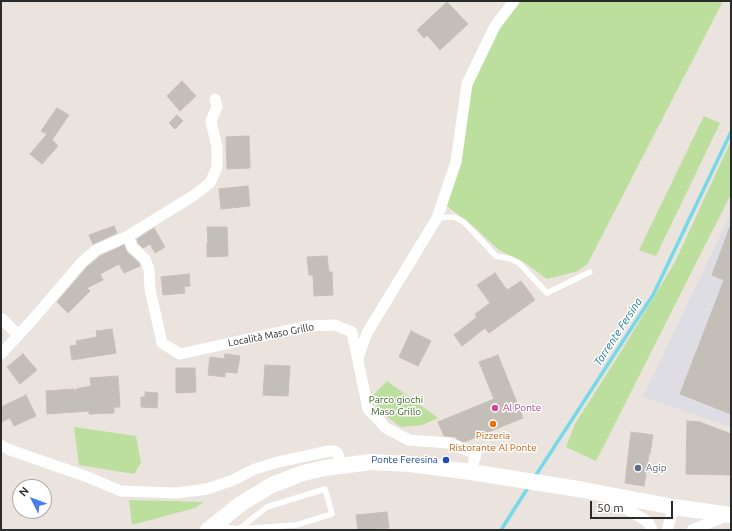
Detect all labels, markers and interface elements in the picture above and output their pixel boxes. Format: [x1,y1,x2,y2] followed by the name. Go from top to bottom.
[591,296,645,368] water label: Torrente Fersina
[227,321,315,349] street label: Località Maso Grillo
[369,394,423,418] park label: Parco giochi Maso Grillo
[503,402,541,414] place label: Al Ponte
[490,403,500,413] marker: Al Ponte
[488,419,498,429] marker: Pizzeria Ristorante Al Ponte
[449,430,537,454] place label: Pizzeria Ristorante Al Ponte
[371,454,438,466] place label: Ponte Feresina
[441,455,451,465] marker: Ponte Feresina
[646,462,667,474] place label: Agip
[633,463,643,473] marker: Agip
[12,479,52,519] north arrow
[17,485,31,499] text: N
[592,493,675,519] scale bar
[597,501,624,514] text: 50 m

